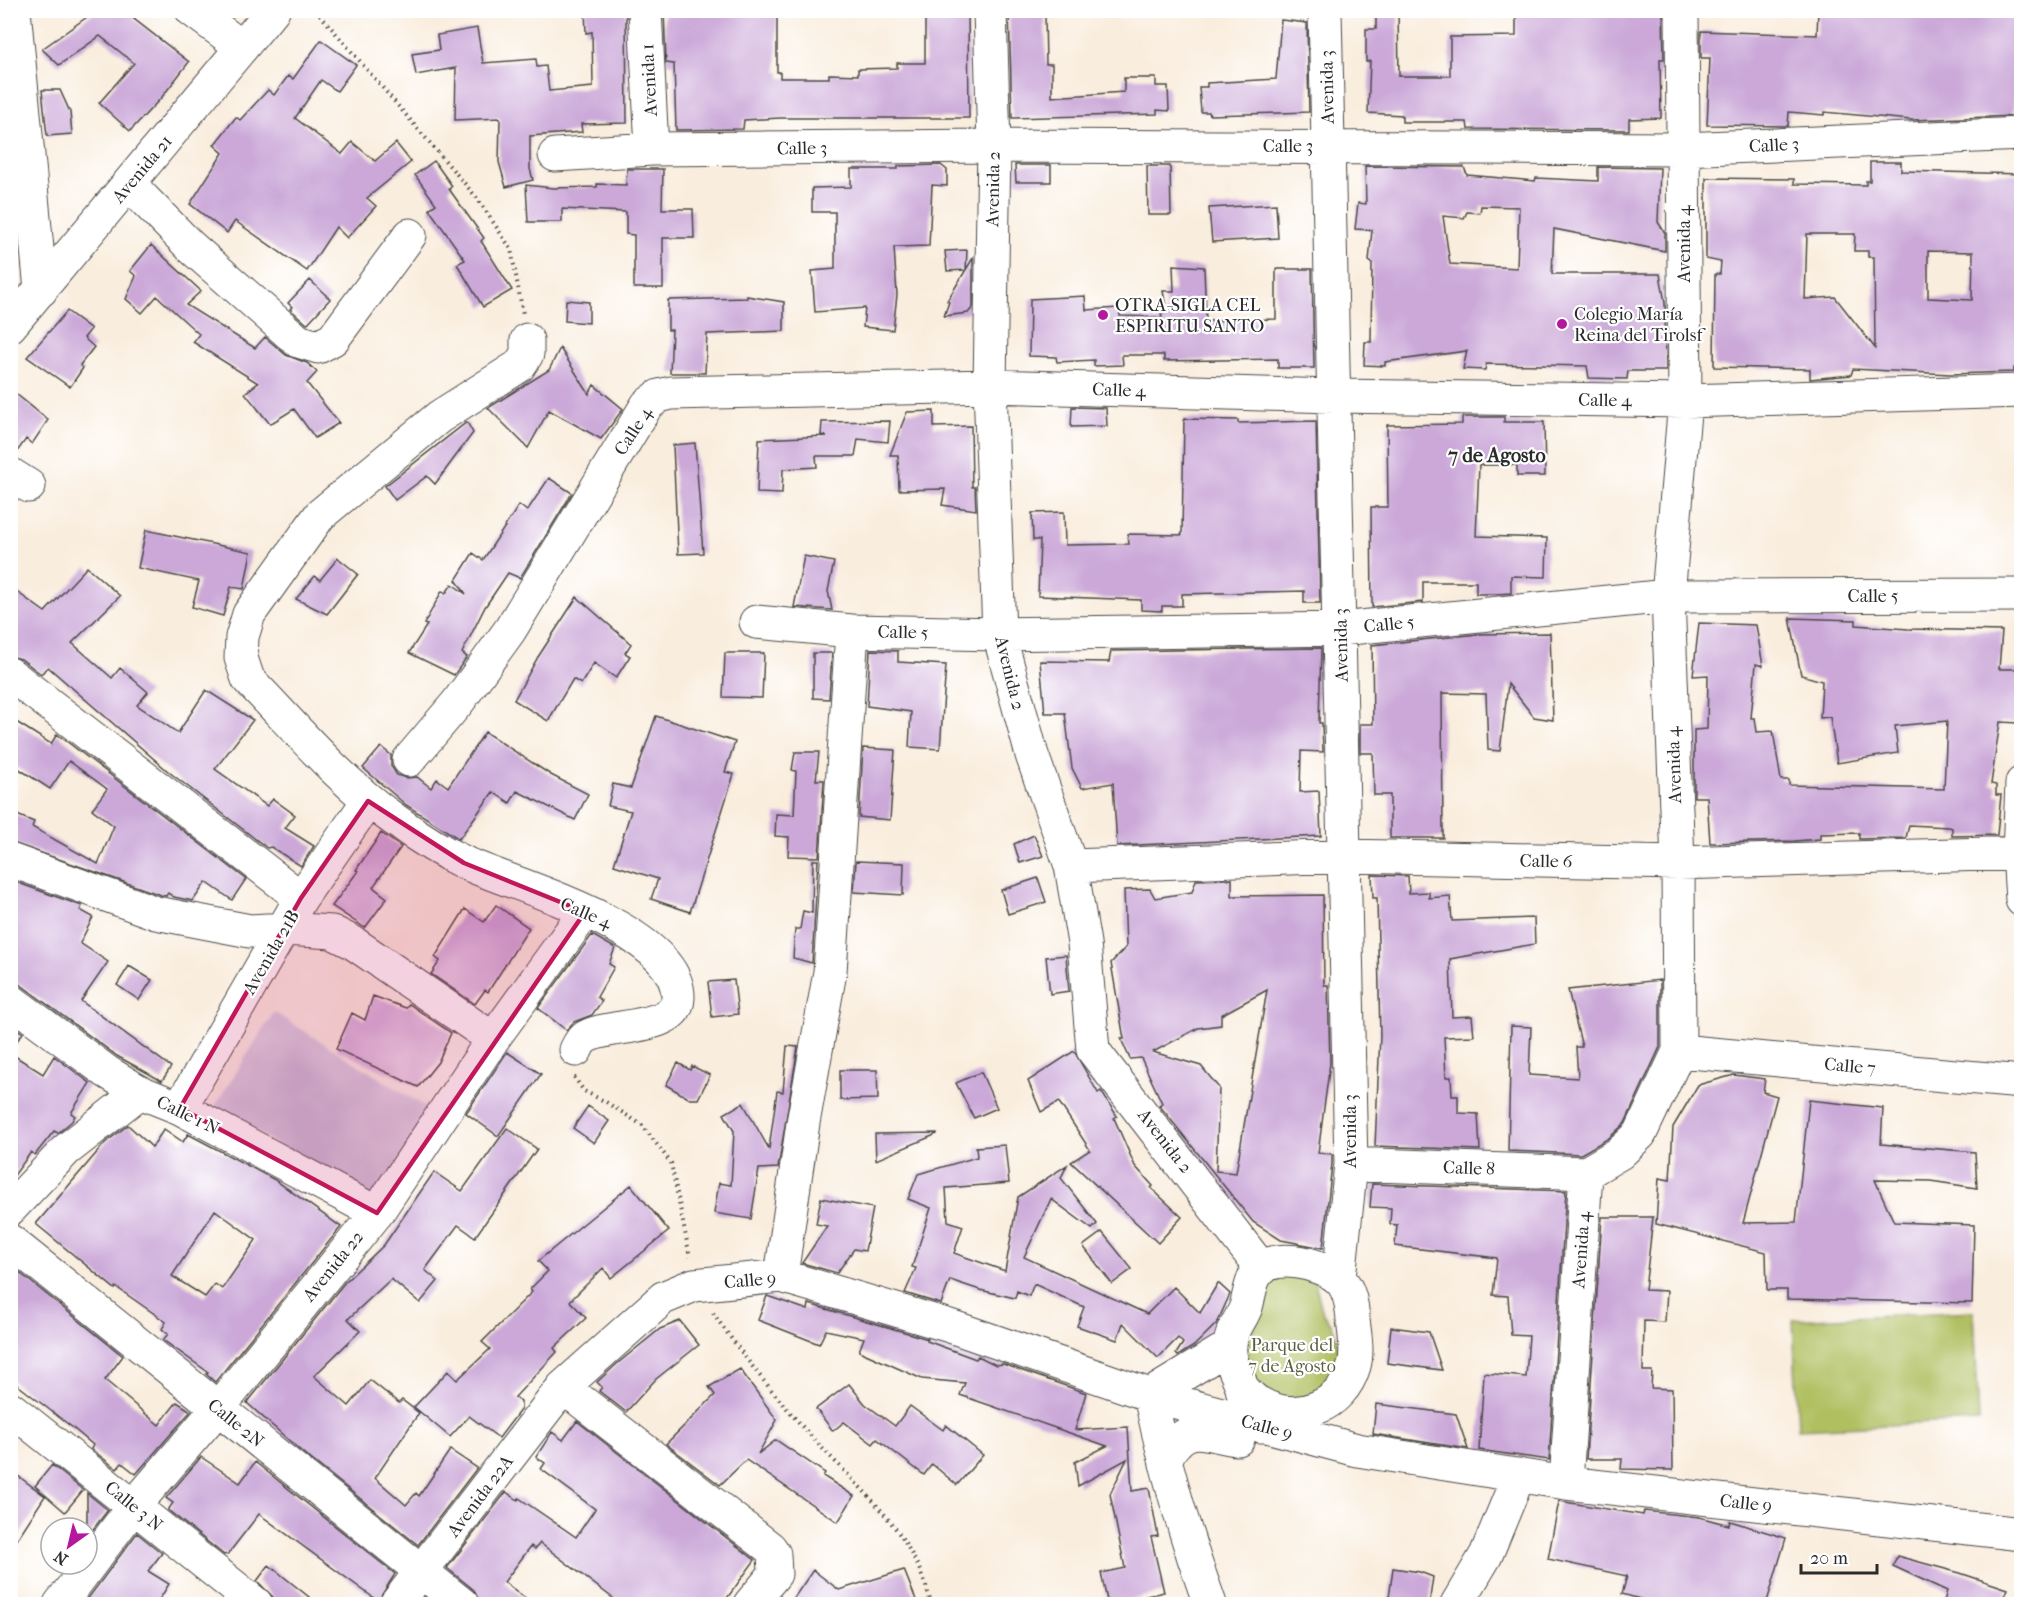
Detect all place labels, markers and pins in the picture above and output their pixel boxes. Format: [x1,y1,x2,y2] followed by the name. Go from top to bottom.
[1115,295,1264,337] place label: OTRA-SIGLA CEL ESPIRITU SANTO
[1574,304,1706,346] place label: Colegio María Reina del Tirolsf
[1096,308,1110,322] marker: OTRA-SIGLA CEL ESPIRITU SANTO
[1555,317,1569,331] marker: Colegio María Reina del Tirolsf

